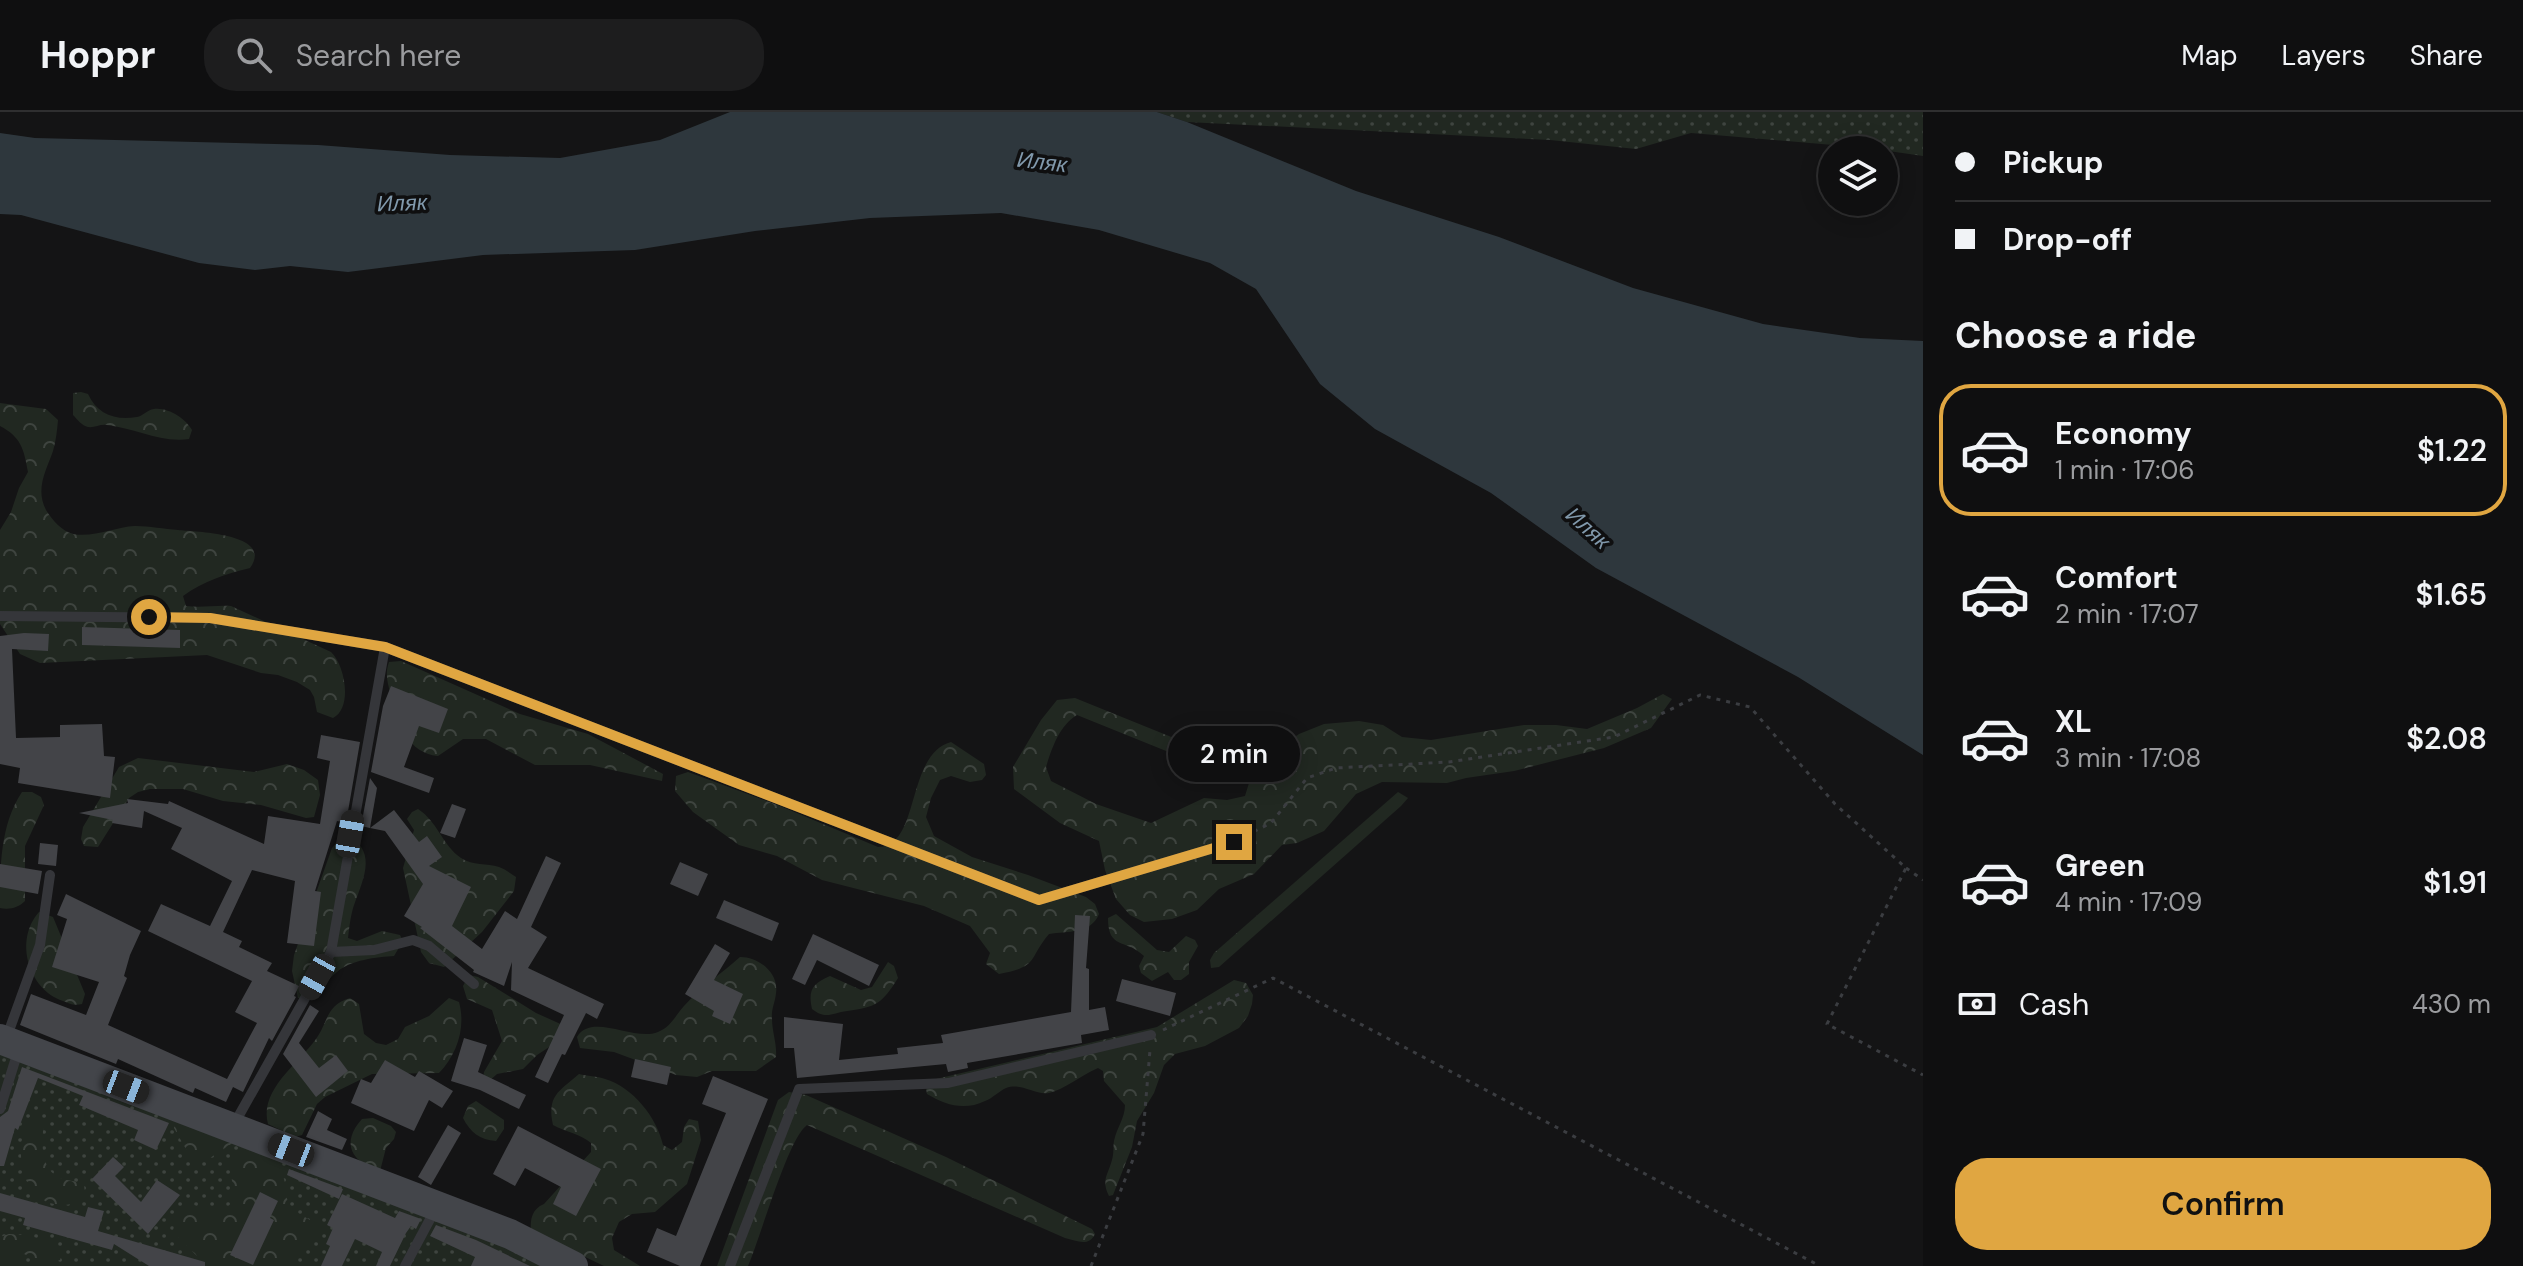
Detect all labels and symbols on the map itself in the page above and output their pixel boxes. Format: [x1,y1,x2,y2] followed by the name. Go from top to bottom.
[1015,145,1070,180] water label: Иляк
[376,188,429,218] water label: Иляк
[1560,500,1618,557] water label: Иляк
[131,599,167,635] route start
[1168,726,1300,782] callout: 2 min
[334,808,366,860] car
[1216,824,1252,860] route end
[295,950,339,1004] car
[99,1067,153,1107] car
[264,1130,318,1170] car

